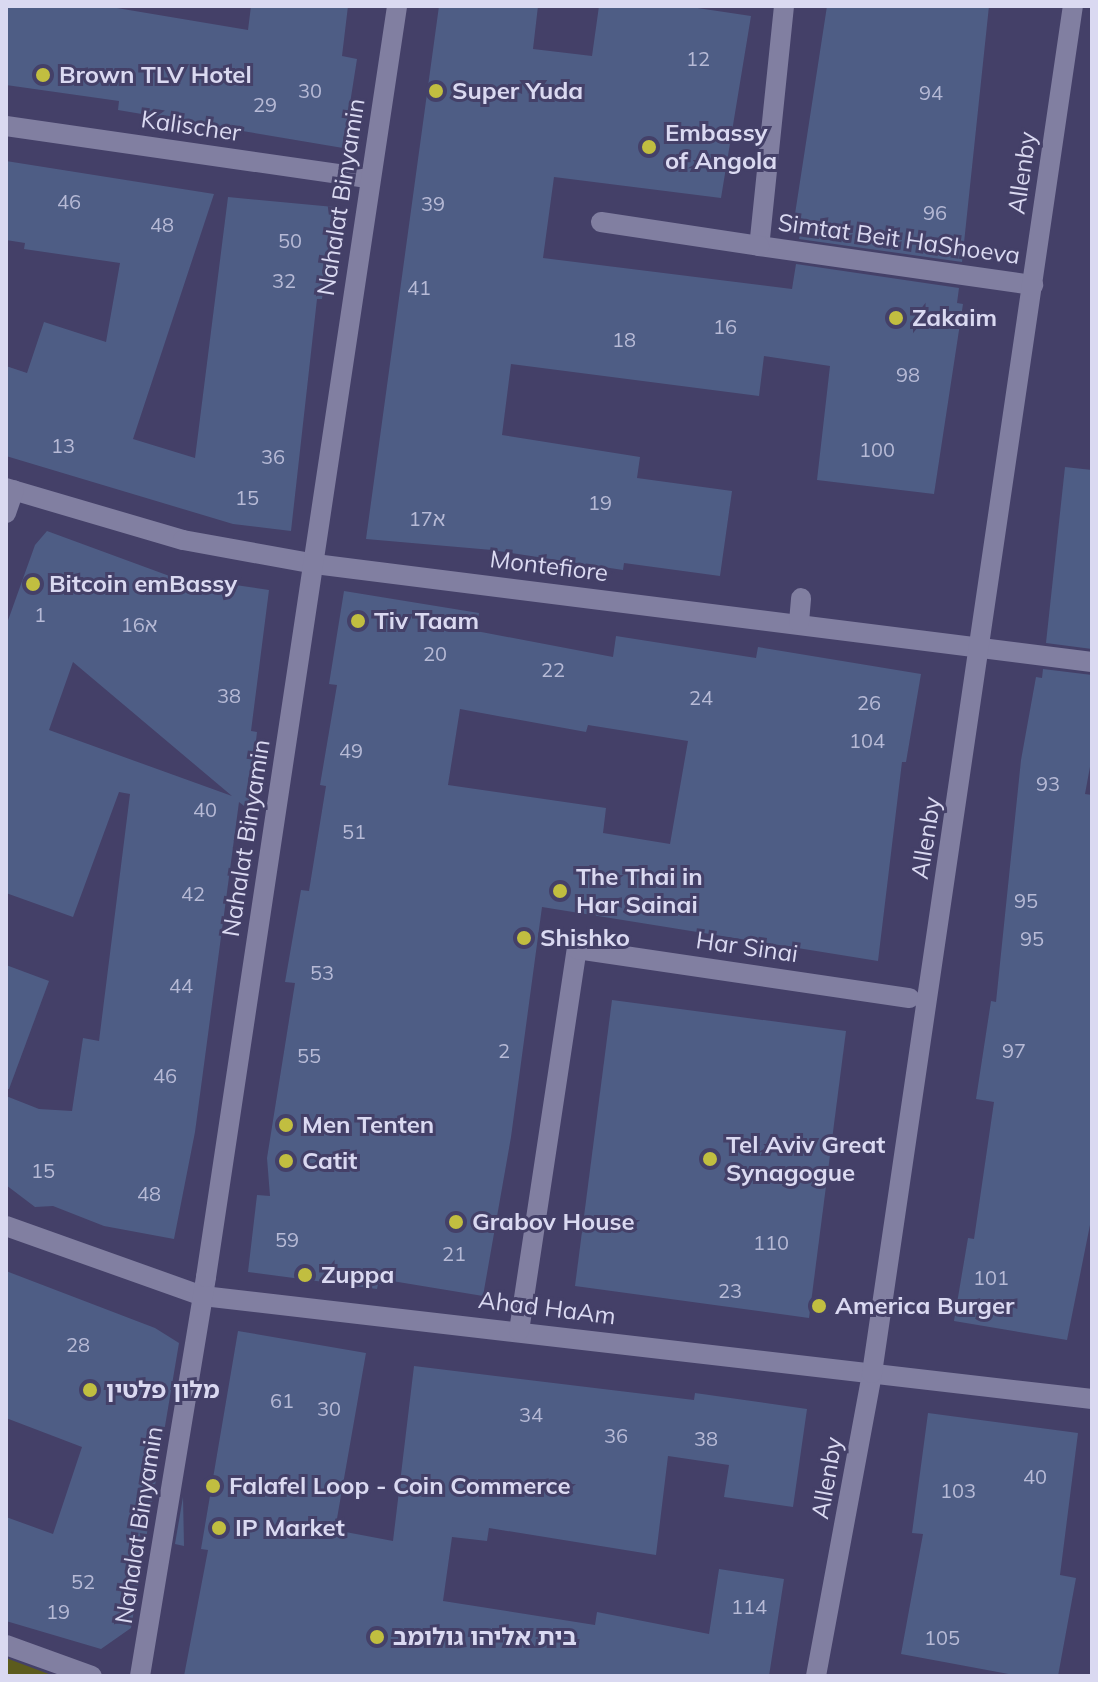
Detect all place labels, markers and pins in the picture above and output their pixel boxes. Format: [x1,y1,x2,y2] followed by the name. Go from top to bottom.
[59,61,252,89] place label: Brown TLV Hotel
[34,66,52,84] marker: Brown TLV Hotel
[452,77,583,105] place label: Super Yuda
[427,82,445,100] marker: Super Yuda
[665,119,777,175] place label: Embassy of Angola
[640,138,658,156] marker: Embassy of Angola
[912,304,997,332] place label: Zakaim
[887,309,905,327] marker: Zakaim
[49,570,237,598] place label: Bitcoin emBassy
[24,575,42,593] marker: Bitcoin emBassy
[374,607,479,635] place label: Tiv Taam
[349,612,367,630] marker: Tiv Taam
[576,863,703,919] place label: The Thai in Har Sainai
[551,882,569,900] marker: The Thai in Har Sainai
[540,924,630,952] place label: Shishko
[515,929,533,947] marker: Shishko
[302,1111,434,1139] place label: Men Tenten
[277,1116,295,1134] marker: Men Tenten
[726,1131,885,1187] place label: Tel Aviv Great Synagogue
[302,1147,357,1175] place label: Catit
[701,1150,719,1168] marker: Tel Aviv Great Synagogue
[277,1152,295,1170] marker: Catit
[472,1208,635,1236] place label: Grabov House
[447,1213,465,1231] marker: Grabov House
[321,1261,394,1289] place label: Zuppa
[296,1266,314,1284] marker: Zuppa
[835,1292,1015,1320] place label: America Burger
[810,1297,828,1315] marker: America Burger
[106,1376,220,1404] place label: מלון פלטין
[81,1381,99,1399] marker: מלון פלטין
[229,1472,571,1500] place label: Falafel Loop - Coin Commerce
[204,1477,222,1495] marker: Falafel Loop - Coin Commerce
[235,1514,345,1542] place label: IP Market
[210,1519,228,1537] marker: IP Market
[393,1623,577,1651] place label: בית אליהו גולומב
[368,1628,386,1646] marker: בית אליהו גולומב

